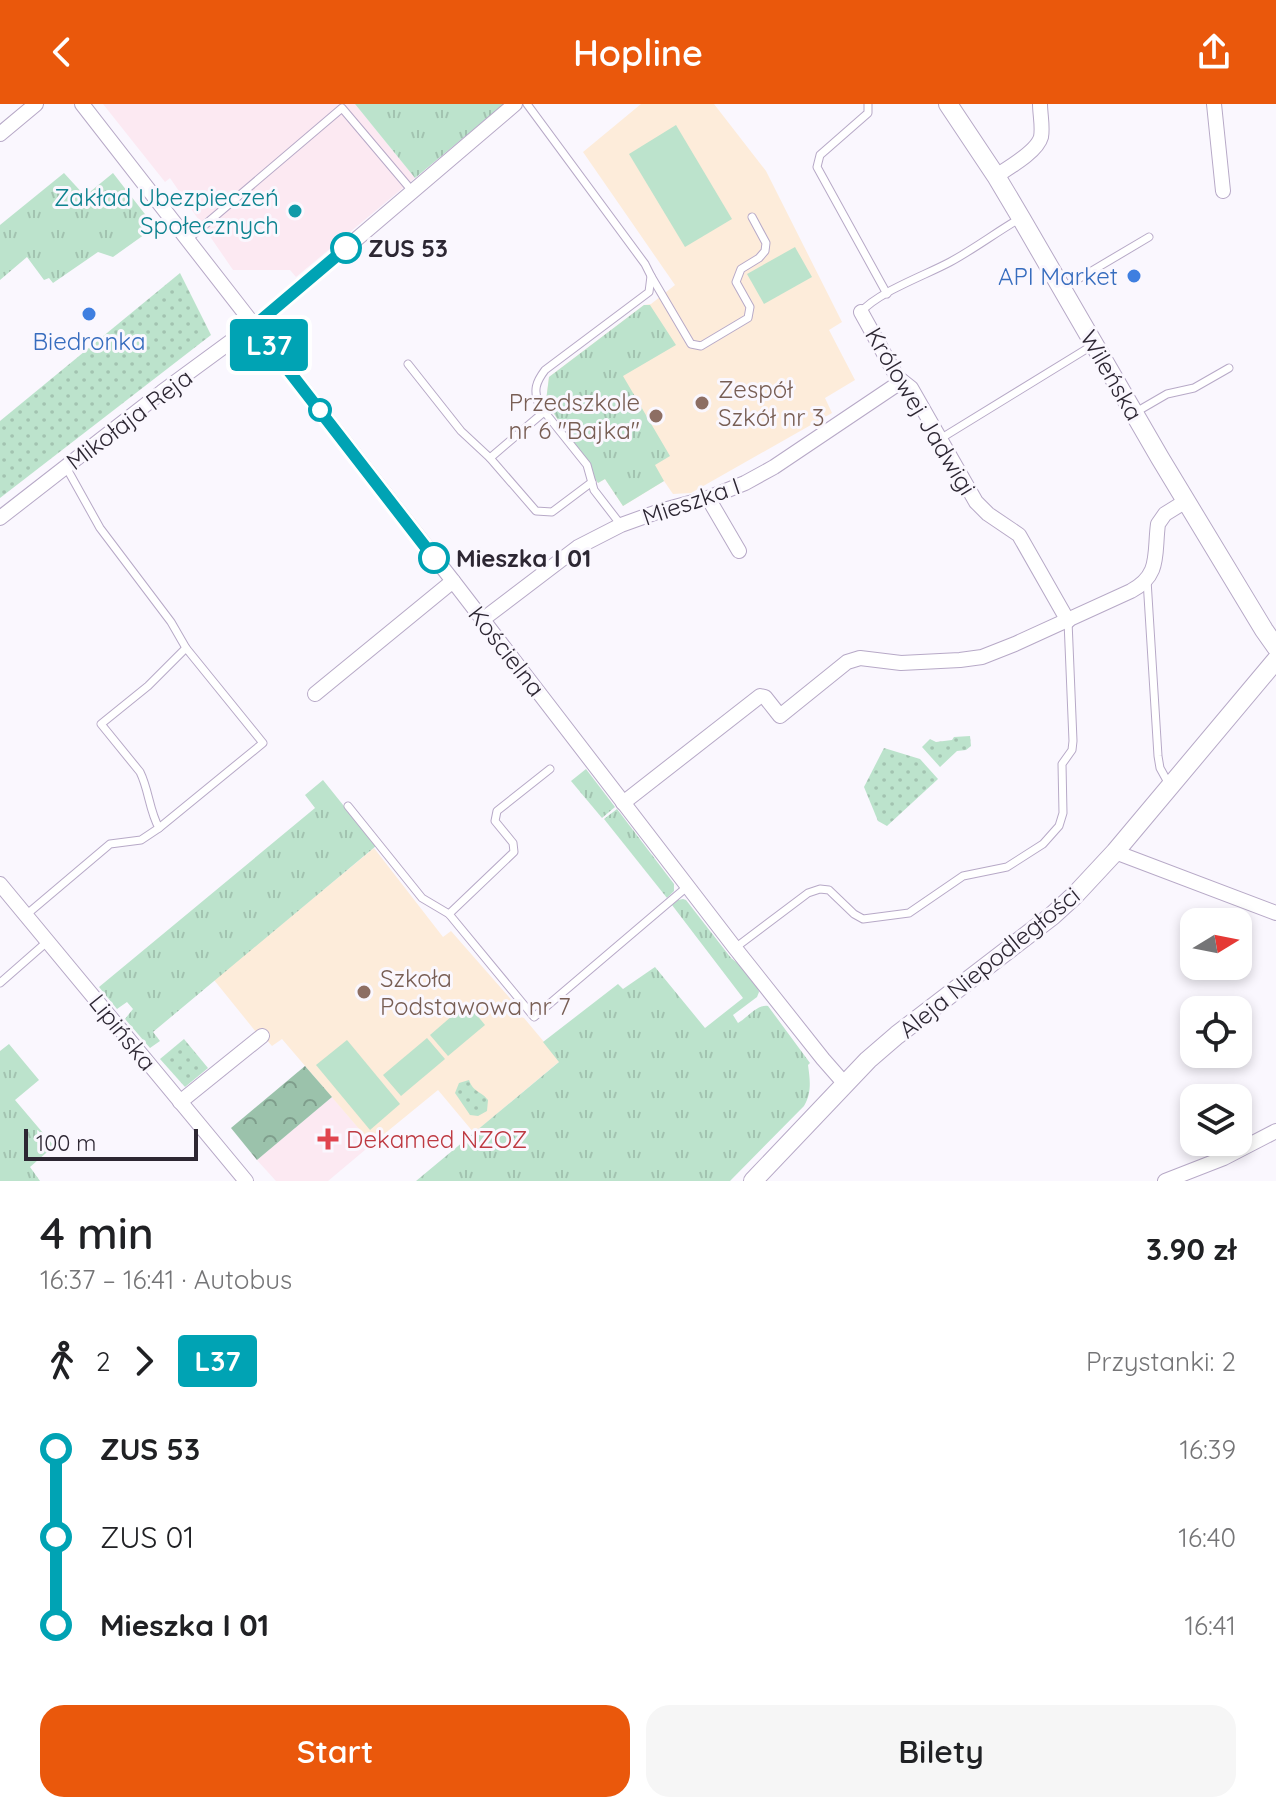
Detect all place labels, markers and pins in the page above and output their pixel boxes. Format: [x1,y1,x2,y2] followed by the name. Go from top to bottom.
[54,182,279,240] place label: Zakład Ubezpieczeń Społecznych
[286,202,304,220] marker: Zakład Ubezpieczeń Społecznych
[331,233,361,263] marker: ZUS 53
[368,233,448,263] place label: ZUS 53
[998,261,1118,291] place label: API Market
[1125,267,1143,285] marker: API Market
[80,305,98,323] marker: Biedronka
[32,326,146,356] place label: Biedronka
[718,374,825,432] place label: Zespół Szkół nr 3
[509,387,640,445] place label: Przedszkole nr 6 "Bajka"
[693,394,711,412] marker: Zespół Szkół nr 3
[309,399,331,421] unlabelled marker
[647,407,665,425] marker: Przedszkole nr 6 "Bajka"
[419,543,449,573] marker: Mieszka I 01
[456,543,591,573] place label: Mieszka I 01
[380,963,571,1021] place label: Szkoła Podstawowa nr 7
[355,983,373,1001] marker: Szkoła Podstawowa nr 7
[346,1124,527,1154] place label: Dekamed NZOZ
[317,1128,339,1150] marker: Dekamed NZOZ

